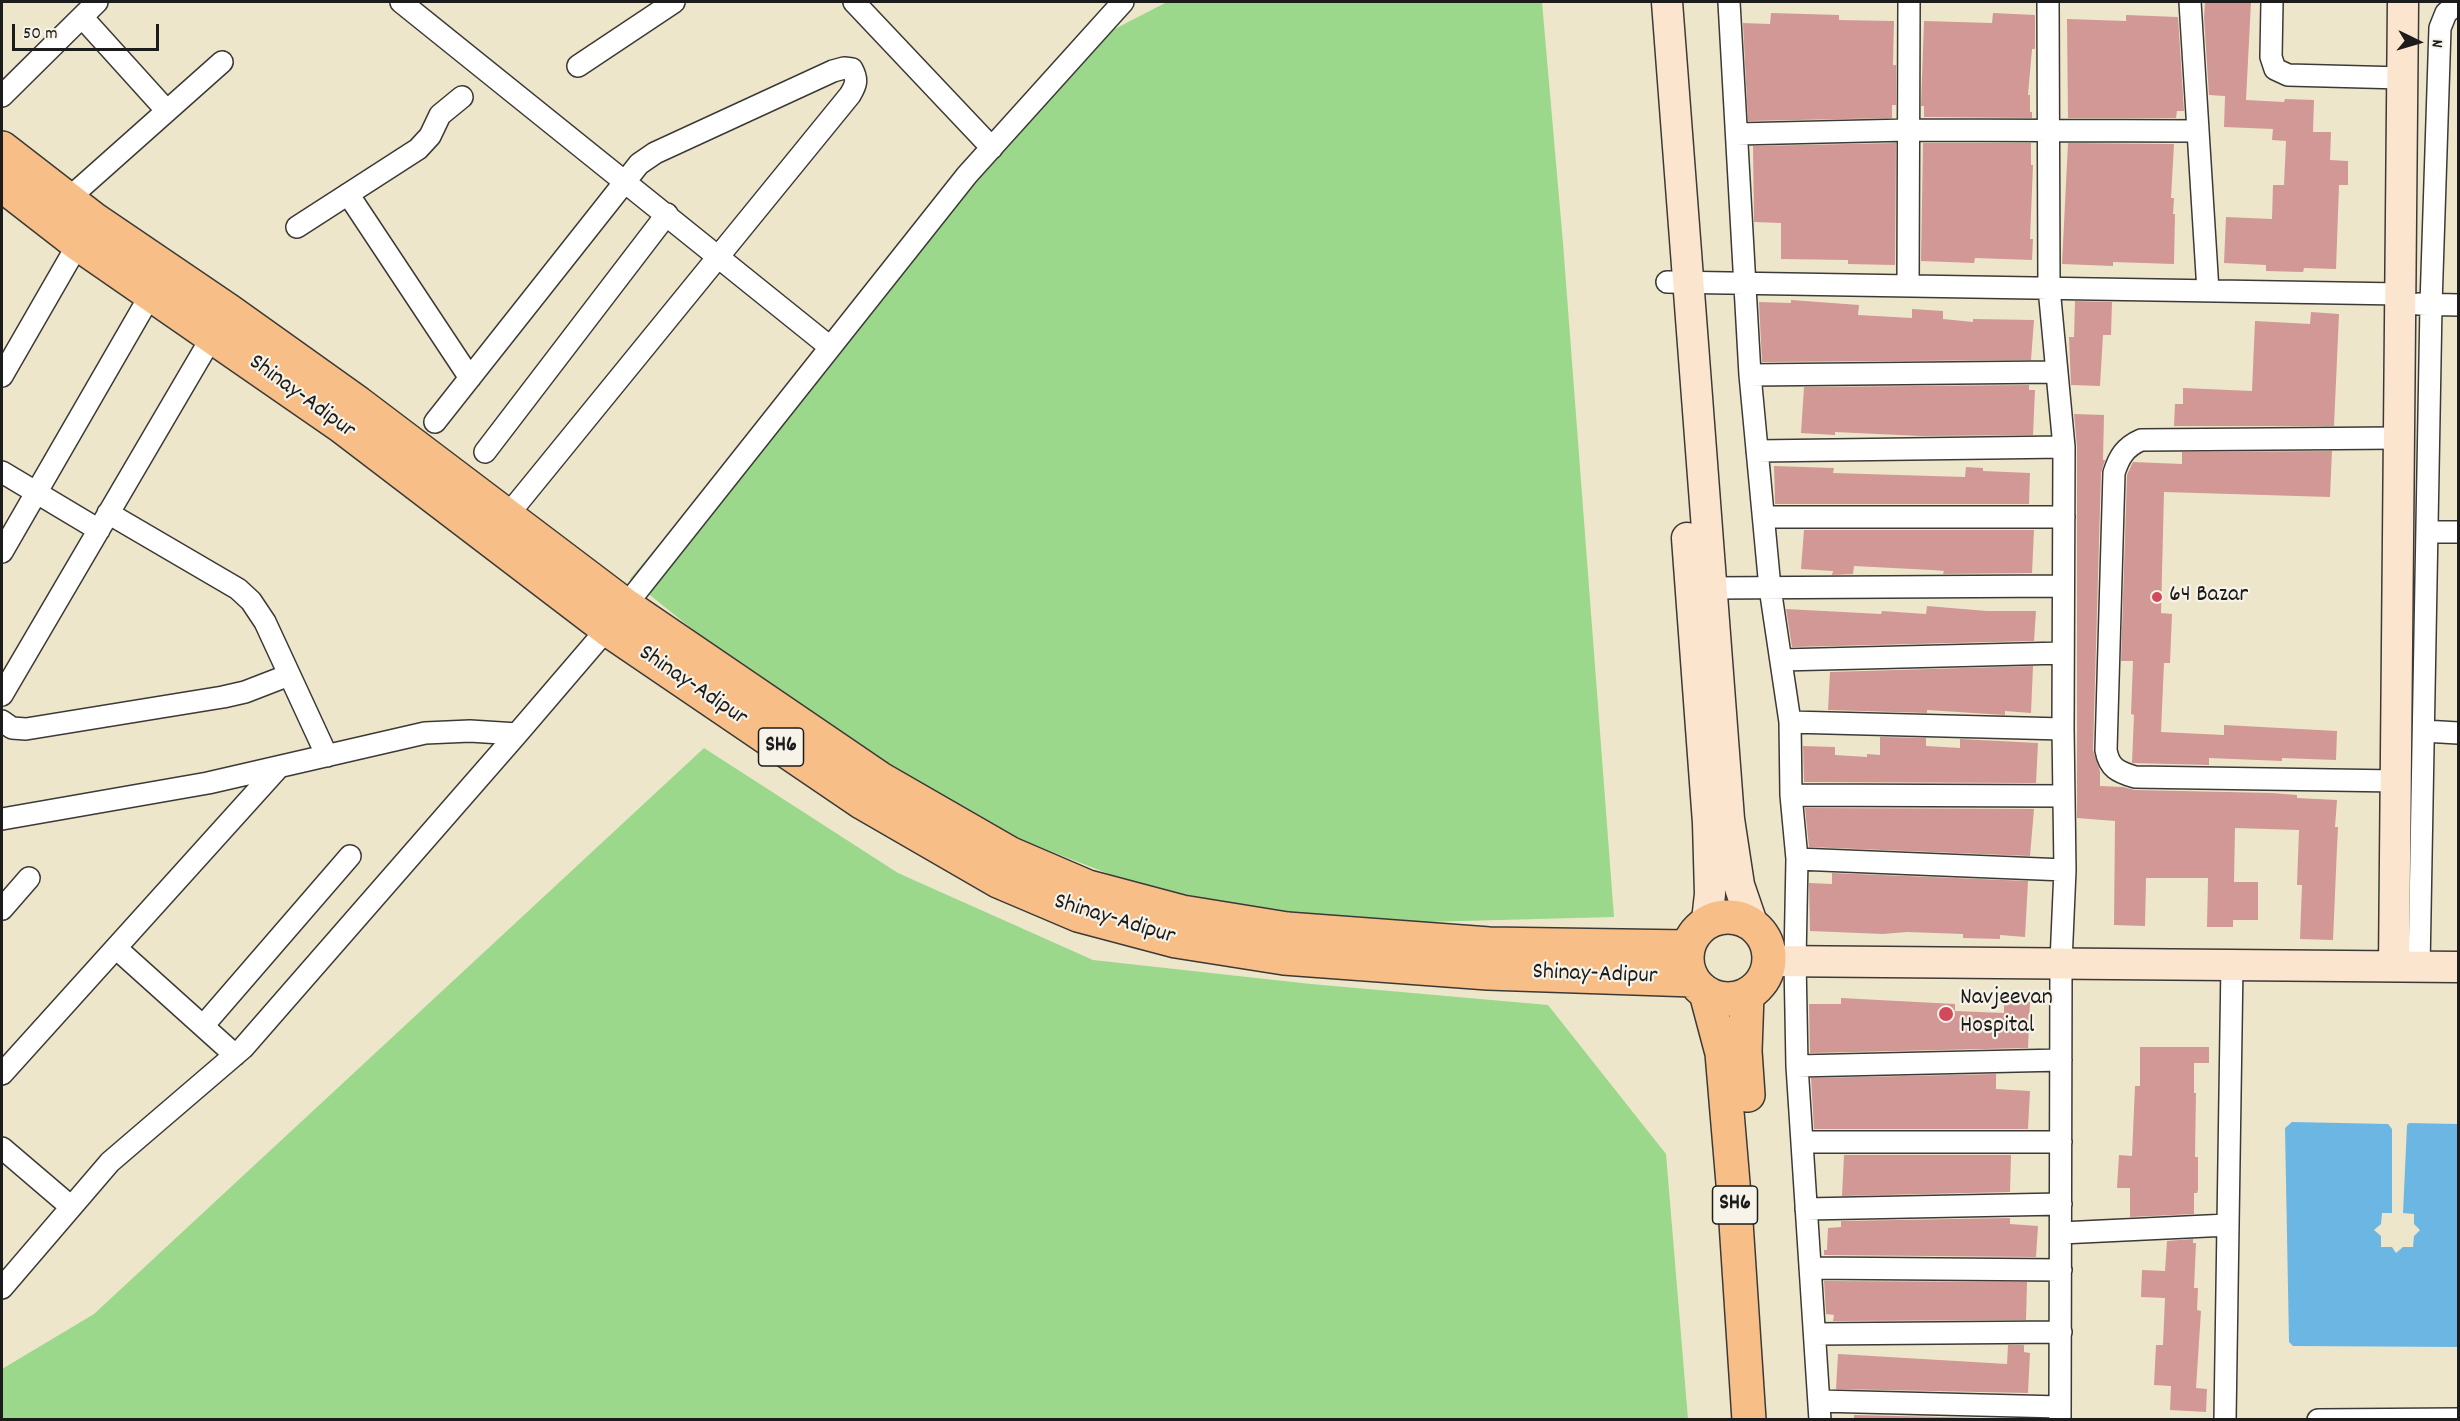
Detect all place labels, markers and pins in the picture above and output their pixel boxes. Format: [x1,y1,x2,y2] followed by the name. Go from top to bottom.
[2169,583,2248,611] place label: 64 Bazar
[2150,590,2164,604] marker: 64 Bazar
[1960,986,2053,1042] place label: Navjeevan Hospital
[1937,1005,1955,1023] marker: Navjeevan Hospital

